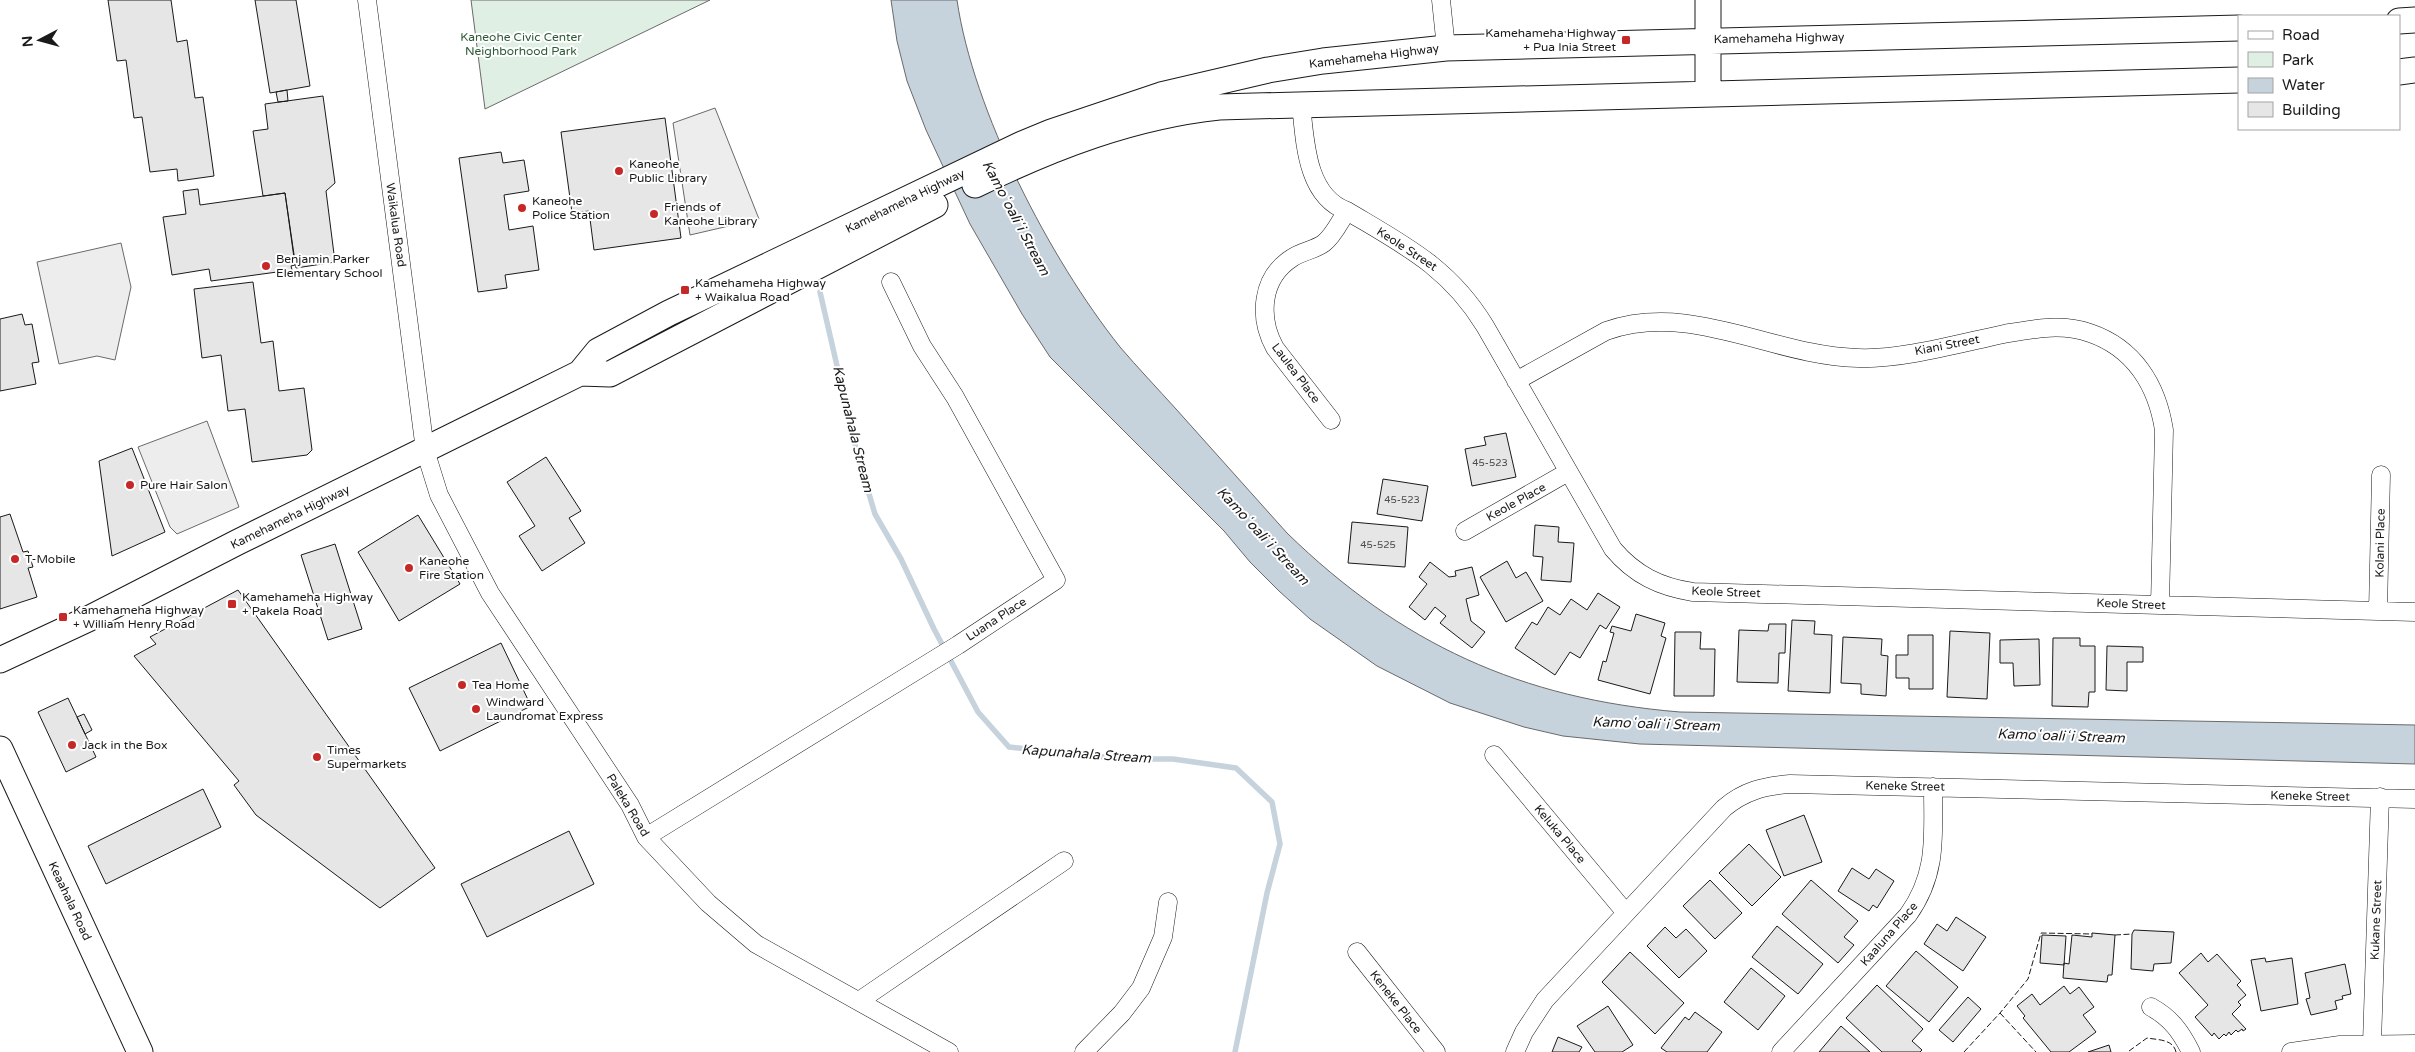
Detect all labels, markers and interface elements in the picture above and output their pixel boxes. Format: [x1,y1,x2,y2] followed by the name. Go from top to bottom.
[15,15,65,65] north arrow
[2238,15,2400,130] legend
[1485,26,1617,54] place label: Kamehameha Highway + Pua Inia Street
[2282,26,2320,44] text: Road
[460,30,582,58] park label: Kaneohe Civic Center Neighborhood Park
[1713,30,1845,46] street label: Kamehameha Highway
[1620,34,1632,46] marker: Kamehameha Highway + Pua Inia Street
[19,35,37,48] text: N
[1308,41,1440,71] street label: Kamehameha Highway
[2282,51,2314,69] text: Park
[2282,76,2325,94] text: Water
[2282,101,2341,119] text: Building
[629,157,708,185] place label: Kaneohe Public Library
[979,158,1054,279] water label: Kamoʻoaliʻi Stream
[613,165,625,177] marker: Kaneohe Public Library
[843,166,967,236] street label: Kamehameha Highway
[383,182,409,268] street label: Waikalua Road
[532,194,610,222] place label: Kaneohe Police Station
[664,200,758,228] place label: Friends of Kaneohe Library
[516,202,528,214] marker: Kaneohe Police Station
[648,208,660,220] marker: Friends of Kaneohe Library
[1374,224,1440,274] street label: Keole Street
[276,252,383,280] place label: Benjamin Parker Elementary School
[260,260,272,272] marker: Benjamin Parker Elementary School
[695,276,826,304] place label: Kamehameha Highway + Waikalua Road
[679,284,691,296] marker: Kamehameha Highway + Waikalua Road
[1914,332,1981,358] street label: Kiani Street
[1269,340,1323,406] street label: Laulea Place
[829,364,877,495] water label: Kapunahala Stream
[1472,457,1508,469] house number: 45-523
[140,478,228,492] place label: Pure Hair Salon
[124,479,136,491] marker: Pure Hair Salon
[1484,480,1548,524] street label: Keole Place
[228,482,352,552] street label: Kamehameha Highway
[1213,483,1314,589] water label: Kamoʻoaliʻi Stream
[1384,494,1420,506] house number: 45-523
[2372,508,2388,578] street label: Kolani Place
[1360,539,1396,551] house number: 45-525
[25,552,76,566] place label: T-Mobile
[9,553,21,565] marker: T-Mobile
[419,554,484,582] place label: Kaneohe Fire Station
[403,562,415,574] marker: Kaneohe Fire Station
[1691,584,1761,600] street label: Keole Street
[242,590,373,618] place label: Kamehameha Highway + Pakela Road
[963,594,1029,644] street label: Luana Place
[2096,596,2166,612] street label: Keole Street
[226,598,238,610] marker: Kamehameha Highway + Pakela Road
[73,603,204,631] place label: Kamehameha Highway + William Henry Road
[57,611,69,623] marker: Kamehameha Highway + William Henry Road
[472,678,529,692] place label: Tea Home
[456,679,468,691] marker: Tea Home
[486,695,604,723] place label: Windward Laundromat Express
[470,703,482,715] marker: Windward Laundromat Express
[1592,713,1721,735] water label: Kamoʻoaliʻi Stream
[1997,725,2126,747] water label: Kamoʻoaliʻi Stream
[82,738,168,752] place label: Jack in the Box
[66,739,78,751] marker: Jack in the Box
[1021,741,1152,767] water label: Kapunahala Stream
[327,743,407,771] place label: Times Supermarkets
[311,751,323,763] marker: Times Supermarkets
[604,771,652,839] street label: Paleka Road
[1865,778,1945,794] street label: Keneke Street
[2270,788,2350,804] street label: Keneke Street
[1531,802,1589,866] street label: Keluka Place
[46,859,94,943] street label: Keaahala Road
[2368,879,2384,960] street label: Kukane Street
[1858,899,1921,969] street label: Kaaluna Place
[1367,968,1425,1036] street label: Keneke Place

